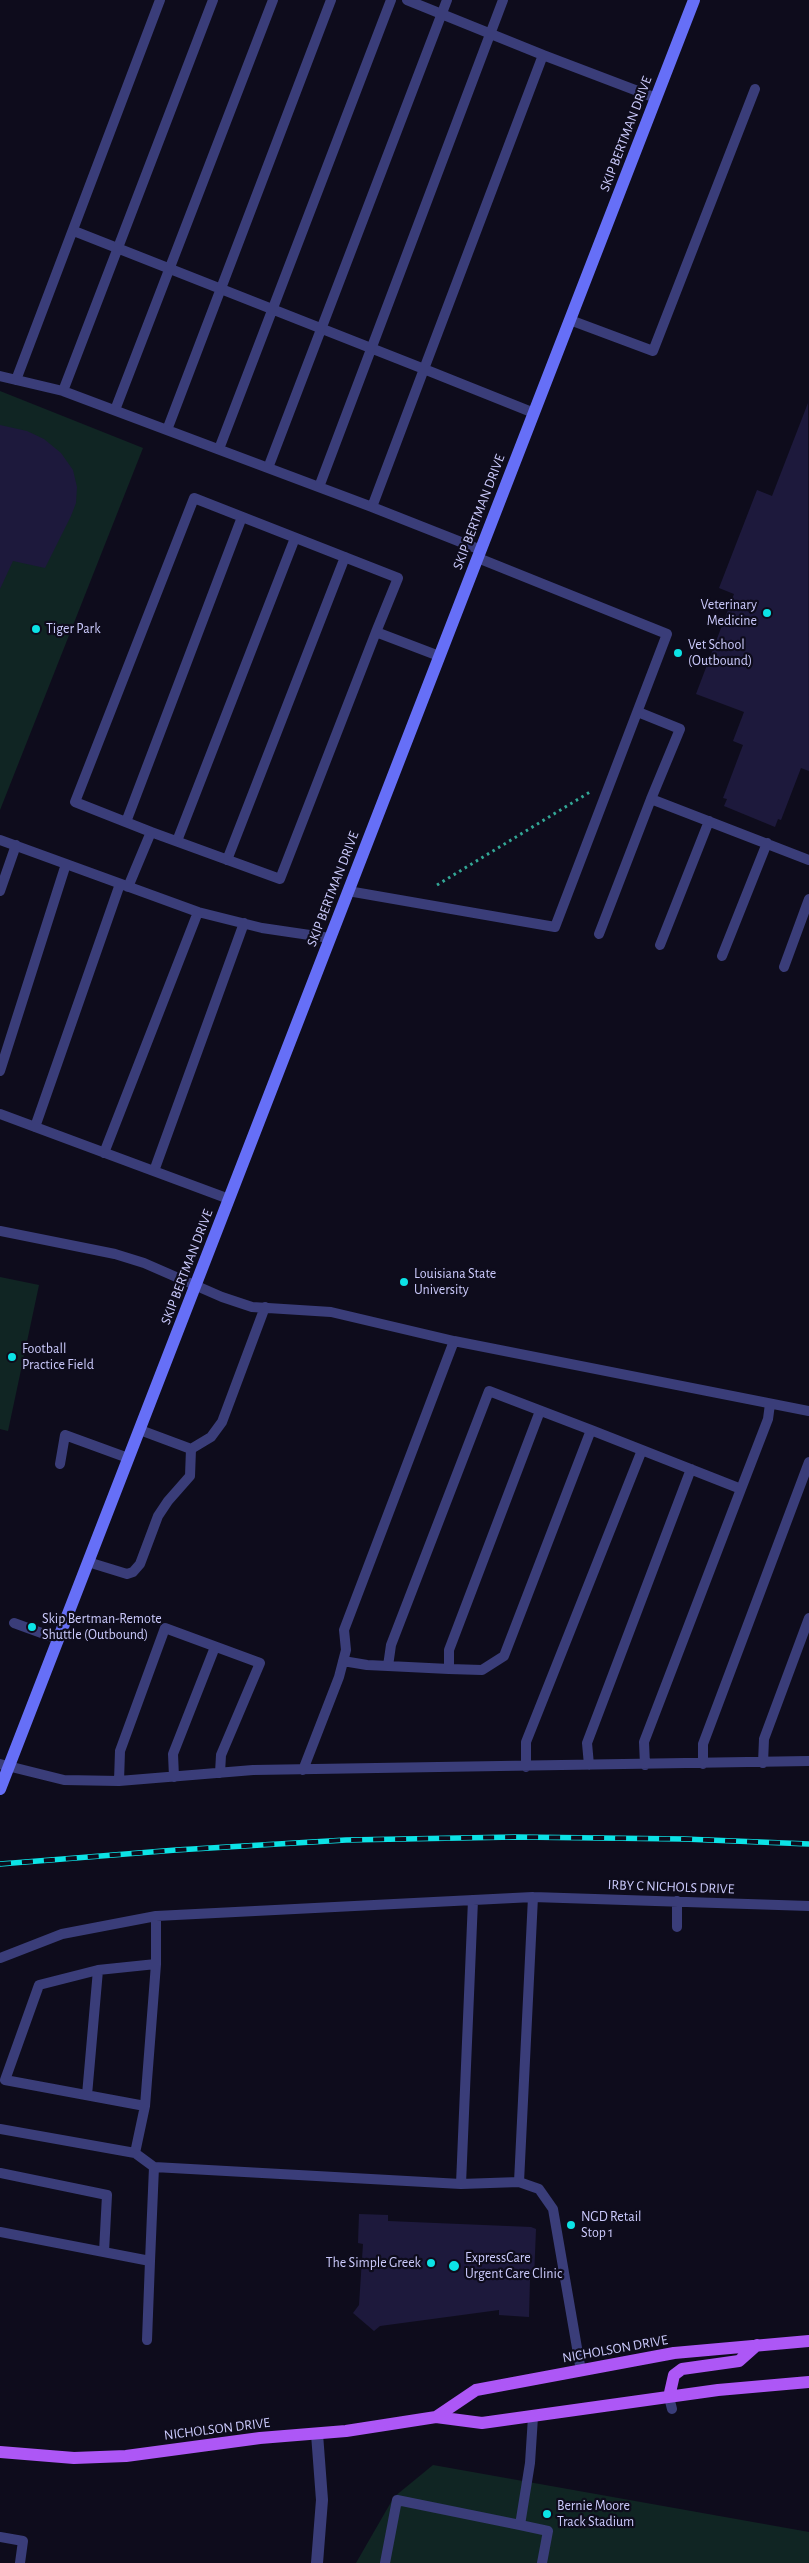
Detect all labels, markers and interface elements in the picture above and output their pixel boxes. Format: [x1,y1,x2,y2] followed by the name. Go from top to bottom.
[596,74,656,194] street label: SKIP BERTMAN DRIVE
[449,452,509,572] street label: SKIP BERTMAN DRIVE
[700,597,757,630] place label: Veterinary Medicine
[761,607,773,619] marker: Veterinary Medicine
[46,621,101,637] place label: Tiger Park
[30,623,42,635] marker: Tiger Park
[688,637,752,670] place label: Vet School (Outbound)
[672,647,684,659] marker: Vet School (Outbound)
[303,829,363,949] street label: SKIP BERTMAN DRIVE
[157,1207,217,1327] street label: SKIP BERTMAN DRIVE
[414,1266,496,1298] place label: Louisiana State University
[398,1276,410,1288] marker: Louisiana State University
[22,1341,94,1374] place label: Football Practice Field
[6,1351,18,1363] marker: Football Practice Field
[42,1611,162,1644] place label: Skip Bertman-Remote Shuttle (Outbound)
[26,1621,38,1633] marker: Skip Bertman-Remote Shuttle (Outbound)
[607,1876,735,1898] street label: IRBY C NICHOLS DRIVE
[581,2209,642,2242] place label: NGD Retail Stop 1
[565,2219,577,2231] marker: NGD Retail Stop 1
[465,2250,562,2282] place label: ExpressCare Urgent Care Clinic
[326,2255,421,2271] place label: The Simple Greek
[425,2257,437,2269] marker: The Simple Greek
[447,2259,461,2273] marker: ExpressCare Urgent Care Clinic
[561,2331,669,2367] street label: NICHOLSON DRIVE
[163,2414,271,2444] street label: NICHOLSON DRIVE
[557,2498,634,2530] place label: Bernie Moore Track Stadium
[541,2508,553,2520] marker: Bernie Moore Track Stadium

